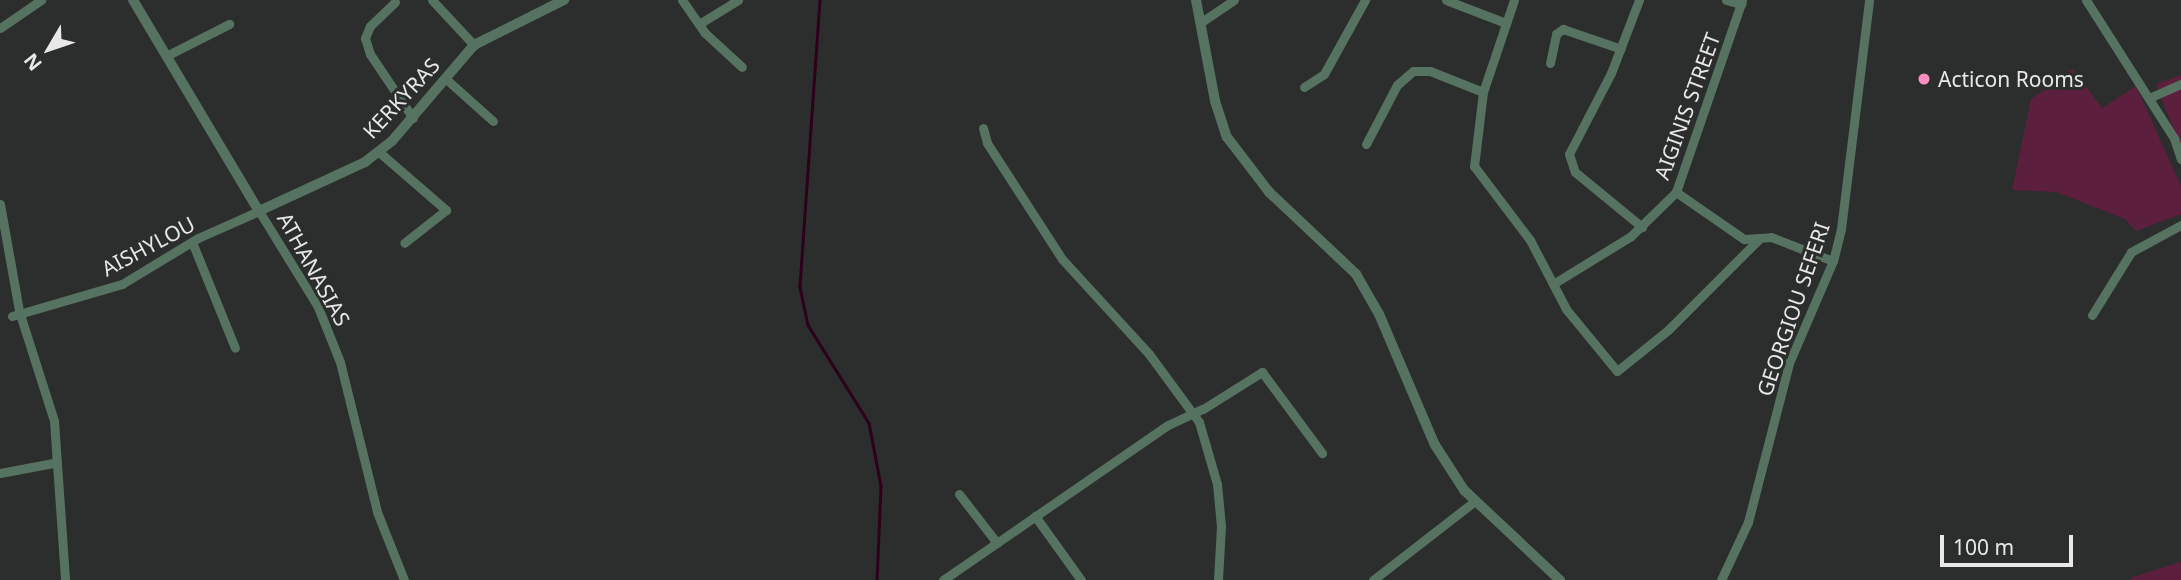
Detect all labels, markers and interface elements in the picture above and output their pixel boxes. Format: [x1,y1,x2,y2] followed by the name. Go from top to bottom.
[14,14,84,84] north arrow
[1649,29,1725,183] street label: AIGINIS STREET
[18,48,48,76] text: N
[357,53,445,143] street label: KERKYRAS
[1938,66,2084,92] place label: Acticon Rooms
[1916,71,1932,87] marker: Acticon Rooms
[273,208,355,330] street label: ATHANASIAS
[97,211,199,281] street label: AISHYLOU
[1751,219,1835,399] street label: GEORGIOU SEFERI
[1943,520,2076,564] scale bar
[1953,533,2014,561] text: 100 m

